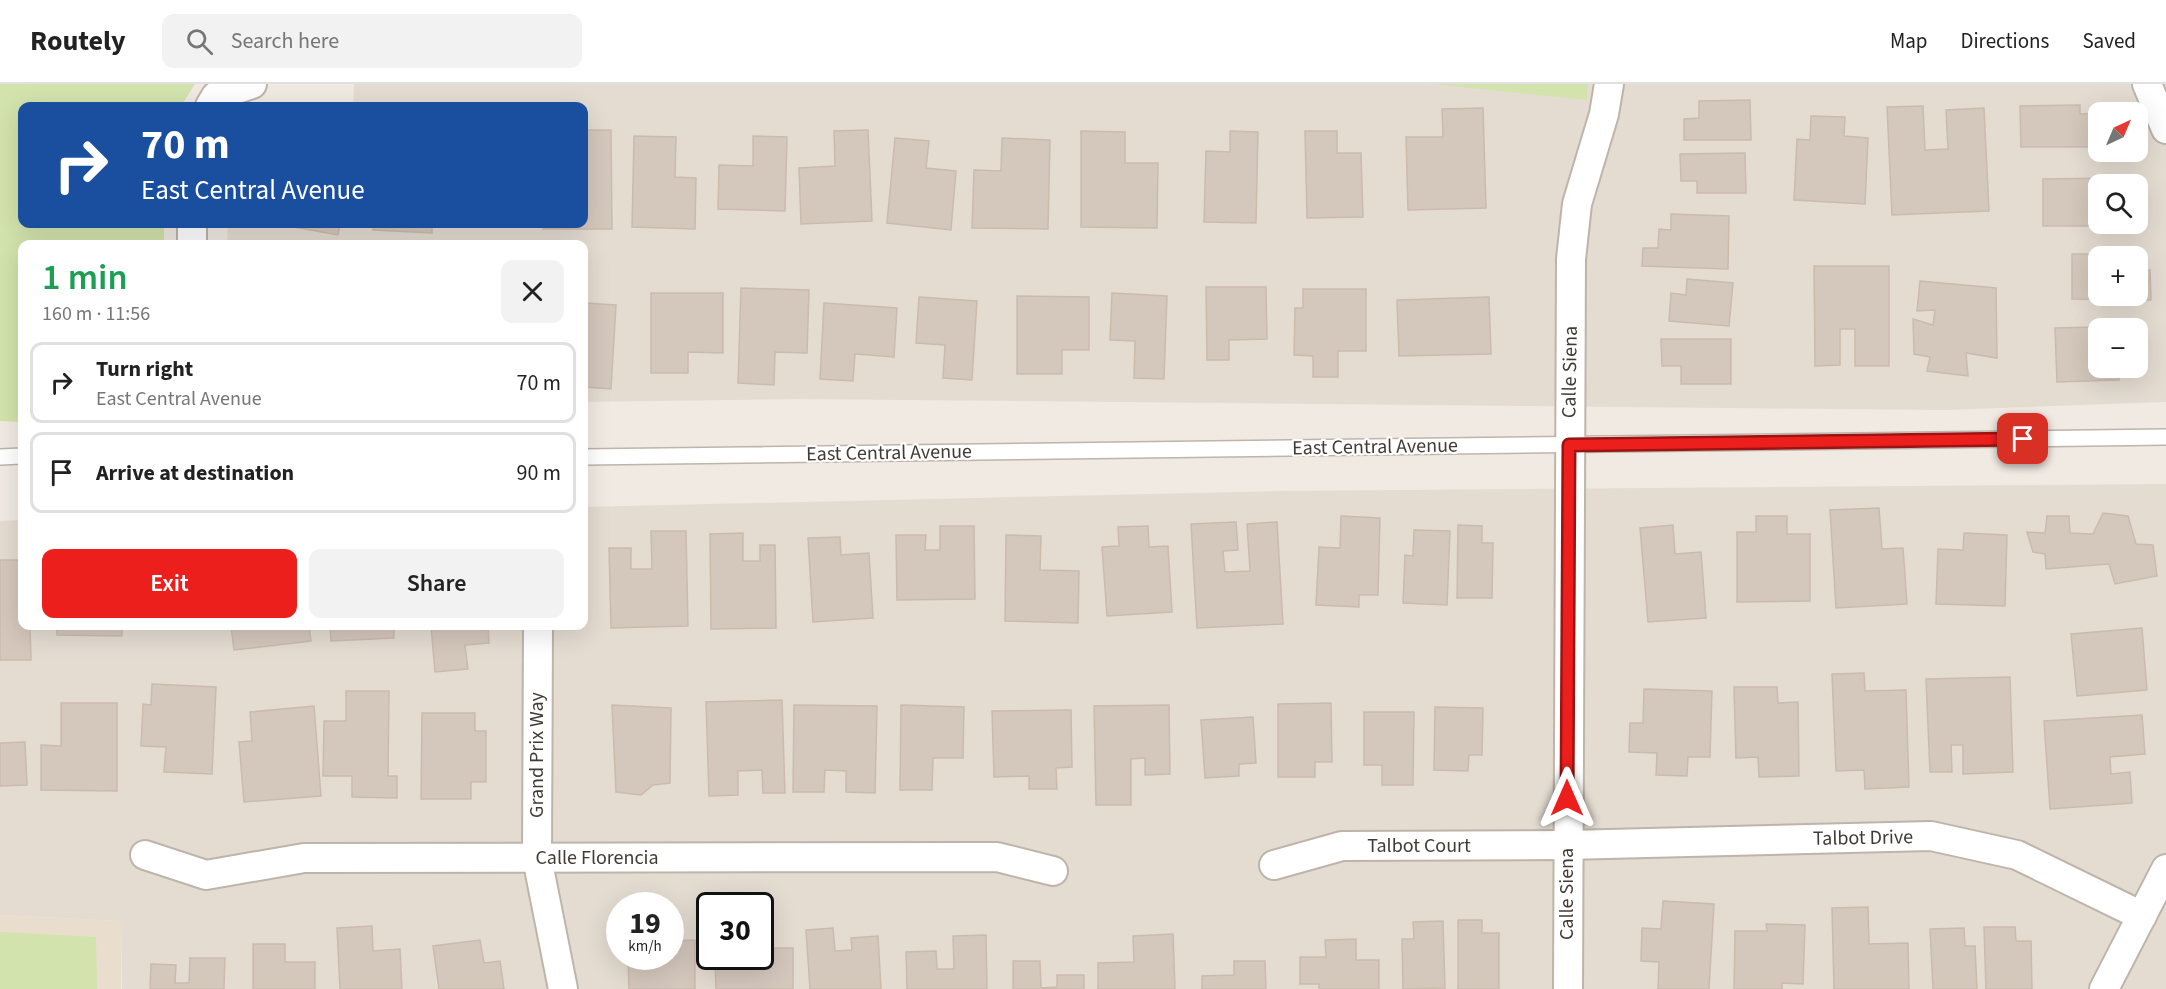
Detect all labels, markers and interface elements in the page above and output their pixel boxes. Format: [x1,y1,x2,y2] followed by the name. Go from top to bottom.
[162,14,582,68] search box
[30,21,126,61] text: Routely
[183,25,216,58] icon: search
[231,25,339,57] text: Search here
[1890,26,1928,56] text: Map
[1961,26,2049,56] text: Directions
[2082,26,2136,56] text: Saved
[2088,102,2148,162] north arrow
[2088,102,2148,378] map controls
[141,115,230,175] text: 70 m
[42,126,120,204] icon: right
[141,171,365,210] text: East Central Avenue
[2088,174,2148,234] button: search
[2088,246,2148,306] button: +
[42,252,128,303] text: 1 min
[501,260,564,323] button: close
[42,300,150,328] text: 160 m · 11:56
[2088,318,2148,378] button: −
[1555,326,1585,418] street label: Calle Siena
[96,353,193,385] text: Turn right
[45,366,78,399] icon: right
[516,367,561,399] text: 70 m
[96,385,262,413] text: East Central Avenue
[1997,413,2048,464] pin
[2006,422,2039,455] icon: arrive
[1292,432,1458,462] street label: East Central Avenue
[806,438,972,468] street label: East Central Avenue
[45,456,78,489] icon: arrive
[96,457,294,489] text: Arrive at destination
[516,457,561,489] text: 90 m
[42,549,297,618] button: Exit
[309,549,564,618] button: Share
[523,691,551,818] street label: Grand Prix Way
[1535,766,1599,830] position arrow
[1813,823,1913,853] street label: Talbot Drive
[1367,832,1471,860] street label: Talbot Court
[535,844,659,872] street label: Calle Florencia
[1553,848,1581,940] street label: Calle Siena
[696,892,774,970] speed limit sign: 30
[629,902,661,945] text: 19
[628,936,662,957] text: km/h

